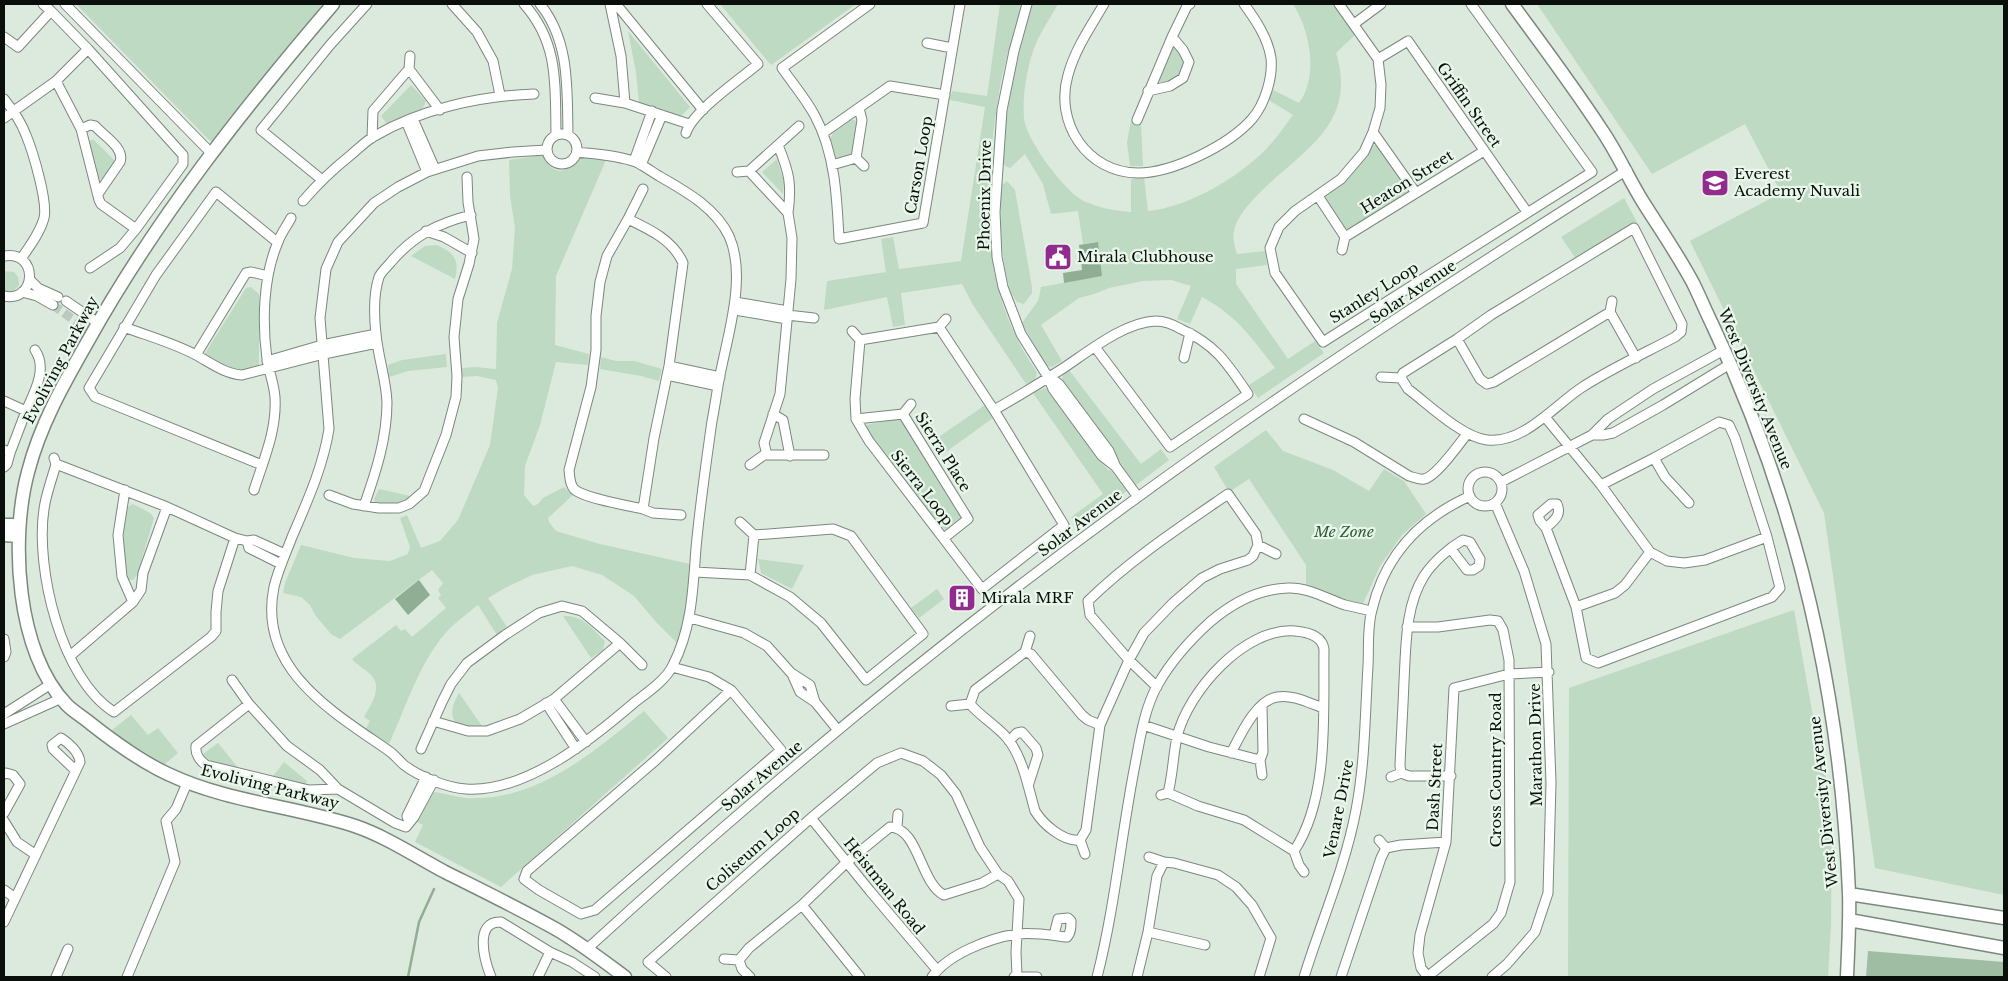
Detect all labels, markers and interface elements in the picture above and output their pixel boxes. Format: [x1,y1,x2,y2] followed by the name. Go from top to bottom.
[1433,58,1506,151] street label: Griffin Street
[901,114,936,216] street label: Carson Loop
[974,140,995,250] street label: Phoenix Drive
[1357,145,1457,218] street label: Heaton Street
[1733,164,1860,200] place label: Everest Academy Nuvali
[1700,168,1730,198] school or university icon: Everest Academy Nuvali
[1043,242,1073,272] public building icon: Mirala Clubhouse
[1077,247,1214,266] place label: Mirala Clubhouse
[1366,256,1460,327] street label: Solar Avenue
[1326,258,1422,327] street label: Stanley Loop
[19,292,102,427] street label: Evoliving Parkway
[1714,304,1797,472] street label: West Diversity Avenue
[911,408,975,495] street label: Sierra Place
[887,446,958,529] street label: Sierra Loop
[1034,485,1125,560] street label: Solar Avenue
[1313,522,1374,541] park label: Me Zone
[947,583,977,613] building icon: Mirala MRF
[981,588,1073,607] place label: Mirala MRF
[1525,683,1546,807] street label: Marathon Drive
[1486,692,1505,848] street label: Cross Country Road
[1805,715,1842,890] street label: West Diversity Avenue
[717,736,806,815] street label: Solar Avenue
[1423,742,1446,831] street label: Dash Street
[1319,758,1357,861] street label: Venare Drive
[199,760,342,813] street label: Evoliving Parkway
[702,804,804,896] street label: Coliseum Loop
[840,834,929,938] street label: Heistman Road

